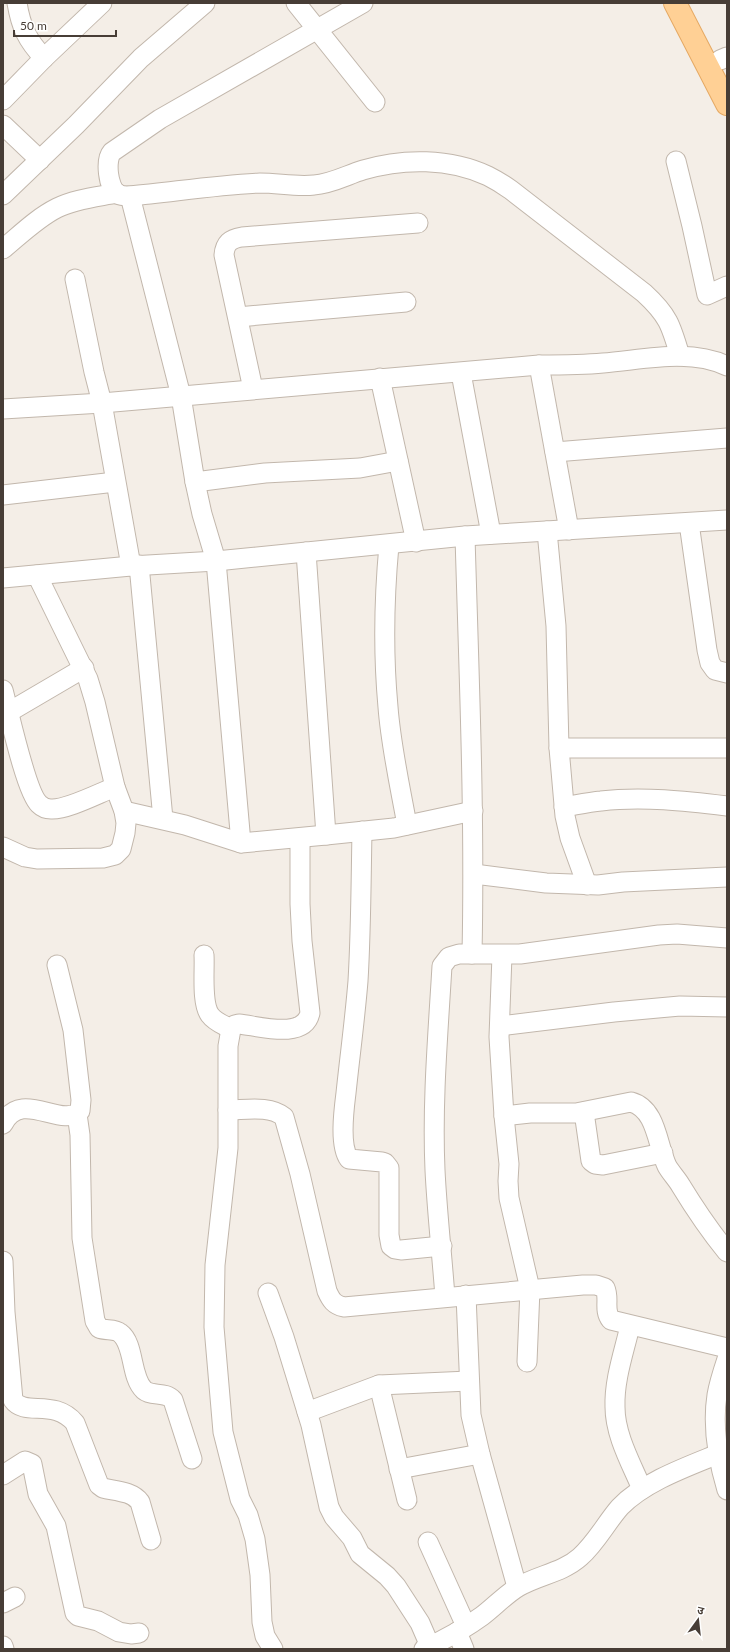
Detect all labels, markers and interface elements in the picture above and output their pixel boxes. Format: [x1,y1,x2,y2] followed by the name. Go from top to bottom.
[14,12,116,38] scale bar
[20,18,47,33] text: 50 m
[678,1600,718,1640] north arrow
[696,1603,706,1617] text: उ

